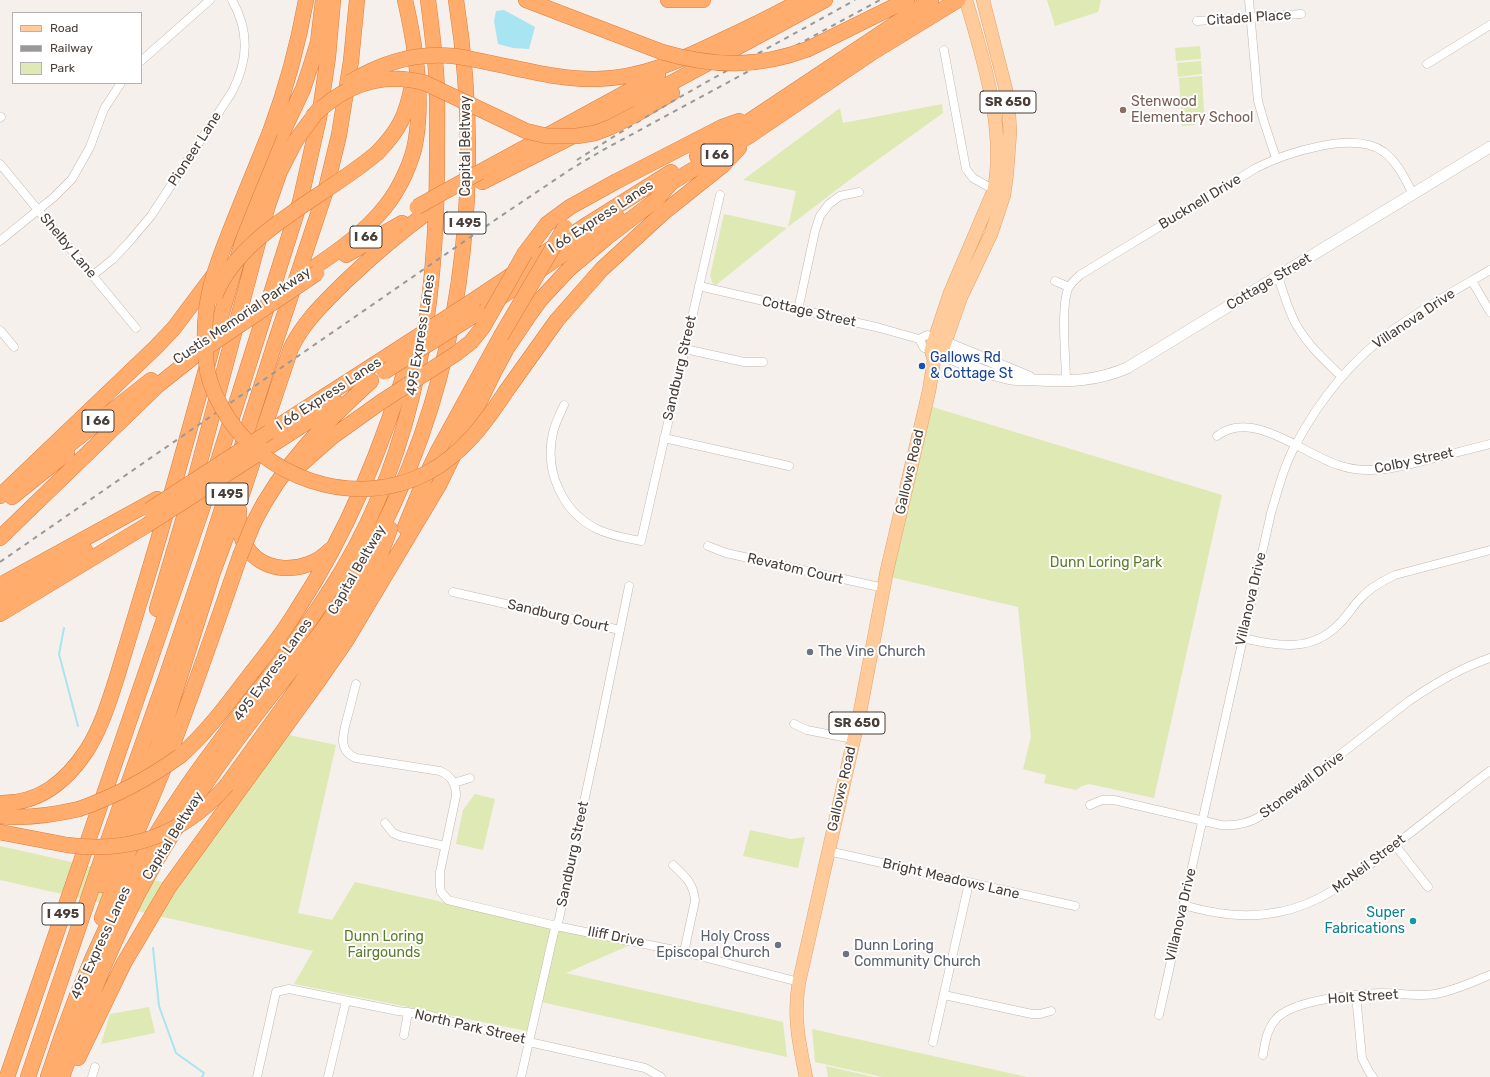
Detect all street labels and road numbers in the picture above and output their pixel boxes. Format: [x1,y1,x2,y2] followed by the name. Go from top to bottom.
[1206,7,1292,29] street label: Citadel Place
[980,91,1036,113] road number: SR 650
[458,95,474,197] street label: Capital Beltway
[165,109,225,189] street label: Pioneer Lane
[701,144,733,166] road number: I 66
[1156,171,1244,233] street label: Bucknell Drive
[545,177,657,257] street label: I 66 Express Lanes
[36,210,100,282] street label: Shelby Lane
[444,212,486,234] road number: I 495
[350,226,382,248] road number: I 66
[1223,250,1315,314] street label: Cottage Street
[170,264,314,368] street label: Custis Memorial Parkway
[403,273,439,397] street label: 495 Express Lanes
[1370,285,1458,353] street label: Villanova Drive
[760,293,858,331] street label: Cottage Street
[660,314,700,422] street label: Sandburg Street
[273,354,385,434] street label: I 66 Express Lanes
[82,410,114,432] road number: I 66
[892,428,928,516] street label: Gallows Road
[1373,444,1455,478] street label: Colby Street
[206,483,248,505] road number: I 495
[324,522,390,618] street label: Capital Beltway
[745,550,845,588] street label: Revatom Court
[1232,551,1270,647] street label: Villanova Drive
[506,596,610,636] street label: Sandburg Court
[230,615,316,725] street label: 495 Express Lanes
[829,712,885,734] road number: SR 650
[824,745,860,833] street label: Gallows Road
[1257,748,1347,822] street label: Stonewall Drive
[139,789,207,883] street label: Capital Beltway
[554,800,592,908] street label: Sandburg Street
[1329,831,1409,897] street label: McNeil Street
[881,855,1021,903] street label: Bright Meadows Lane
[1162,867,1200,963] street label: Villanova Drive
[67,884,135,1002] street label: 495 Express Lanes
[42,903,84,925] road number: I 495
[586,923,646,951] street label: Iliff Drive
[1327,986,1399,1008] street label: Holt Street
[413,1006,527,1048] street label: North Park Street

